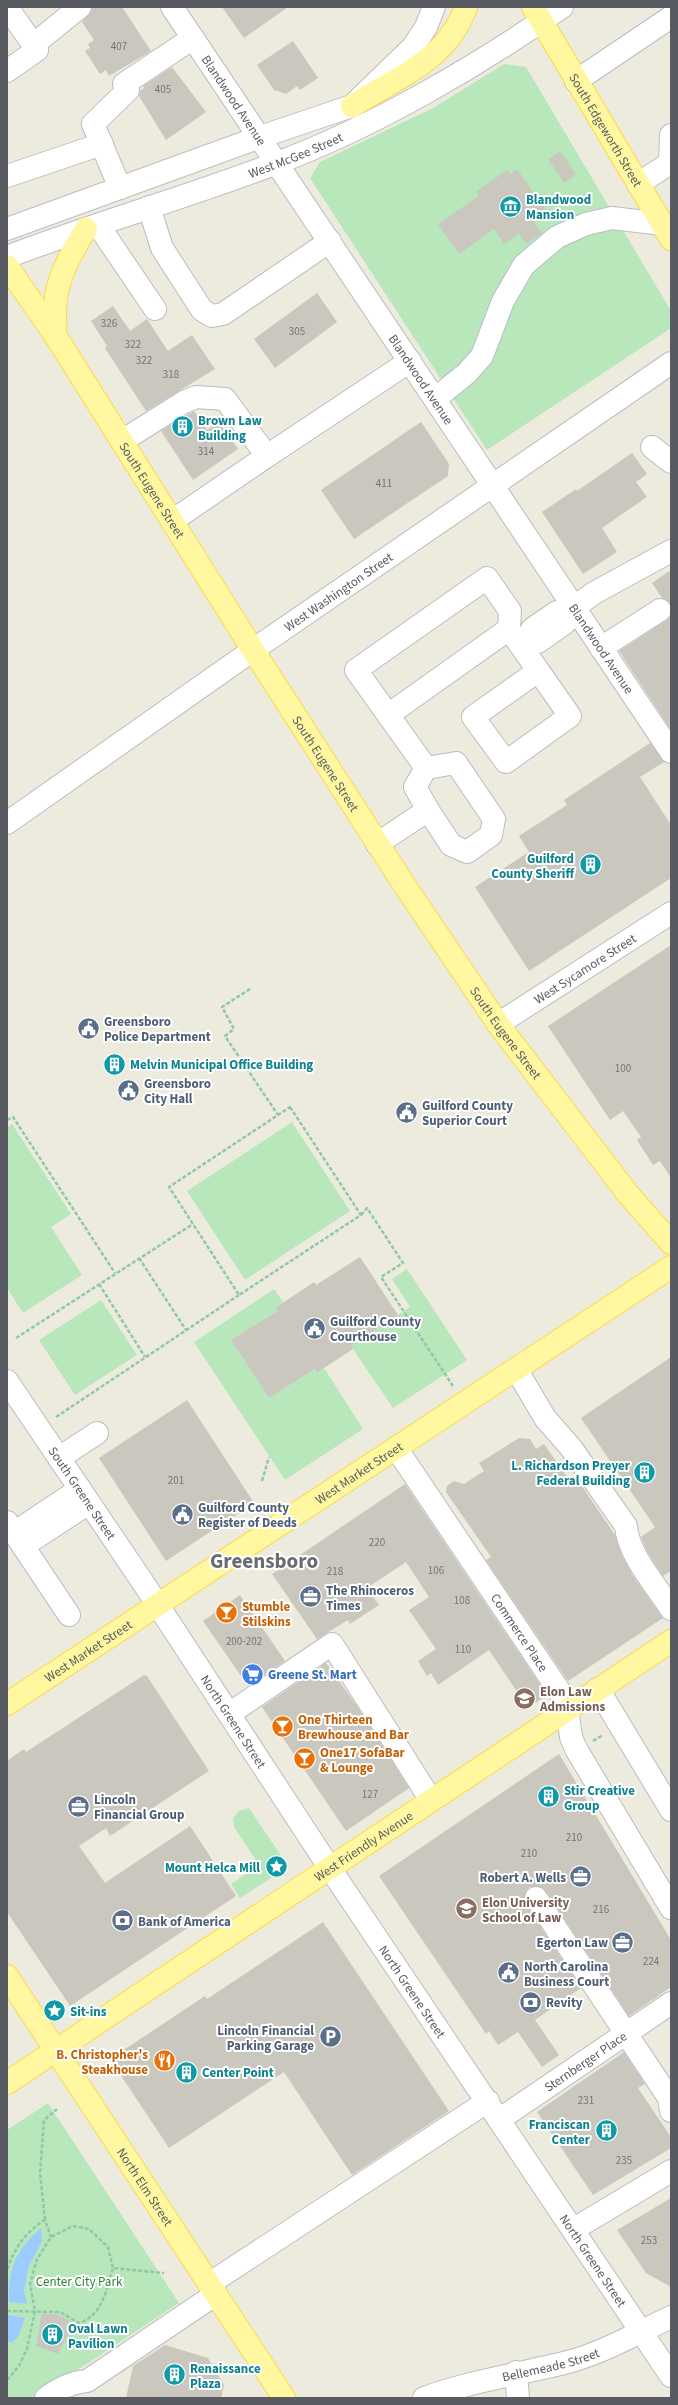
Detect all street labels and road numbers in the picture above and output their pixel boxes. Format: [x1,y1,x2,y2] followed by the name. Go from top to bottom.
[197,52,270,149] street label: Blandwood Avenue
[564,70,646,191] street label: South Edgeworth Street
[246,128,346,183] street label: West McGee Street
[384,331,457,429] street label: Blandwood Avenue
[114,439,189,543] street label: South Eugene Street
[281,548,397,636] street label: West Washington Street
[564,600,638,698] street label: Blandwood Avenue
[288,713,363,816] street label: South Eugene Street
[531,929,640,1009] street label: West Sycamore Street
[465,983,545,1084] street label: South Eugene Street
[312,1438,407,1509] street label: West Market Street
[44,1443,120,1544] street label: South Greene Street
[486,1590,552,1676] street label: Commerce Place
[41,1616,136,1687] street label: West Market Street
[196,1672,270,1773] street label: North Greene Street
[311,1807,417,1886] street label: West Friendly Avenue
[374,1942,450,2042] street label: North Greene Street
[541,2028,631,2096] street label: Sternberger Place
[112,2145,177,2230] street label: North Elm Street
[555,2211,630,2311] street label: North Greene Street
[501,2344,603,2386] street label: Bellemeade Street

